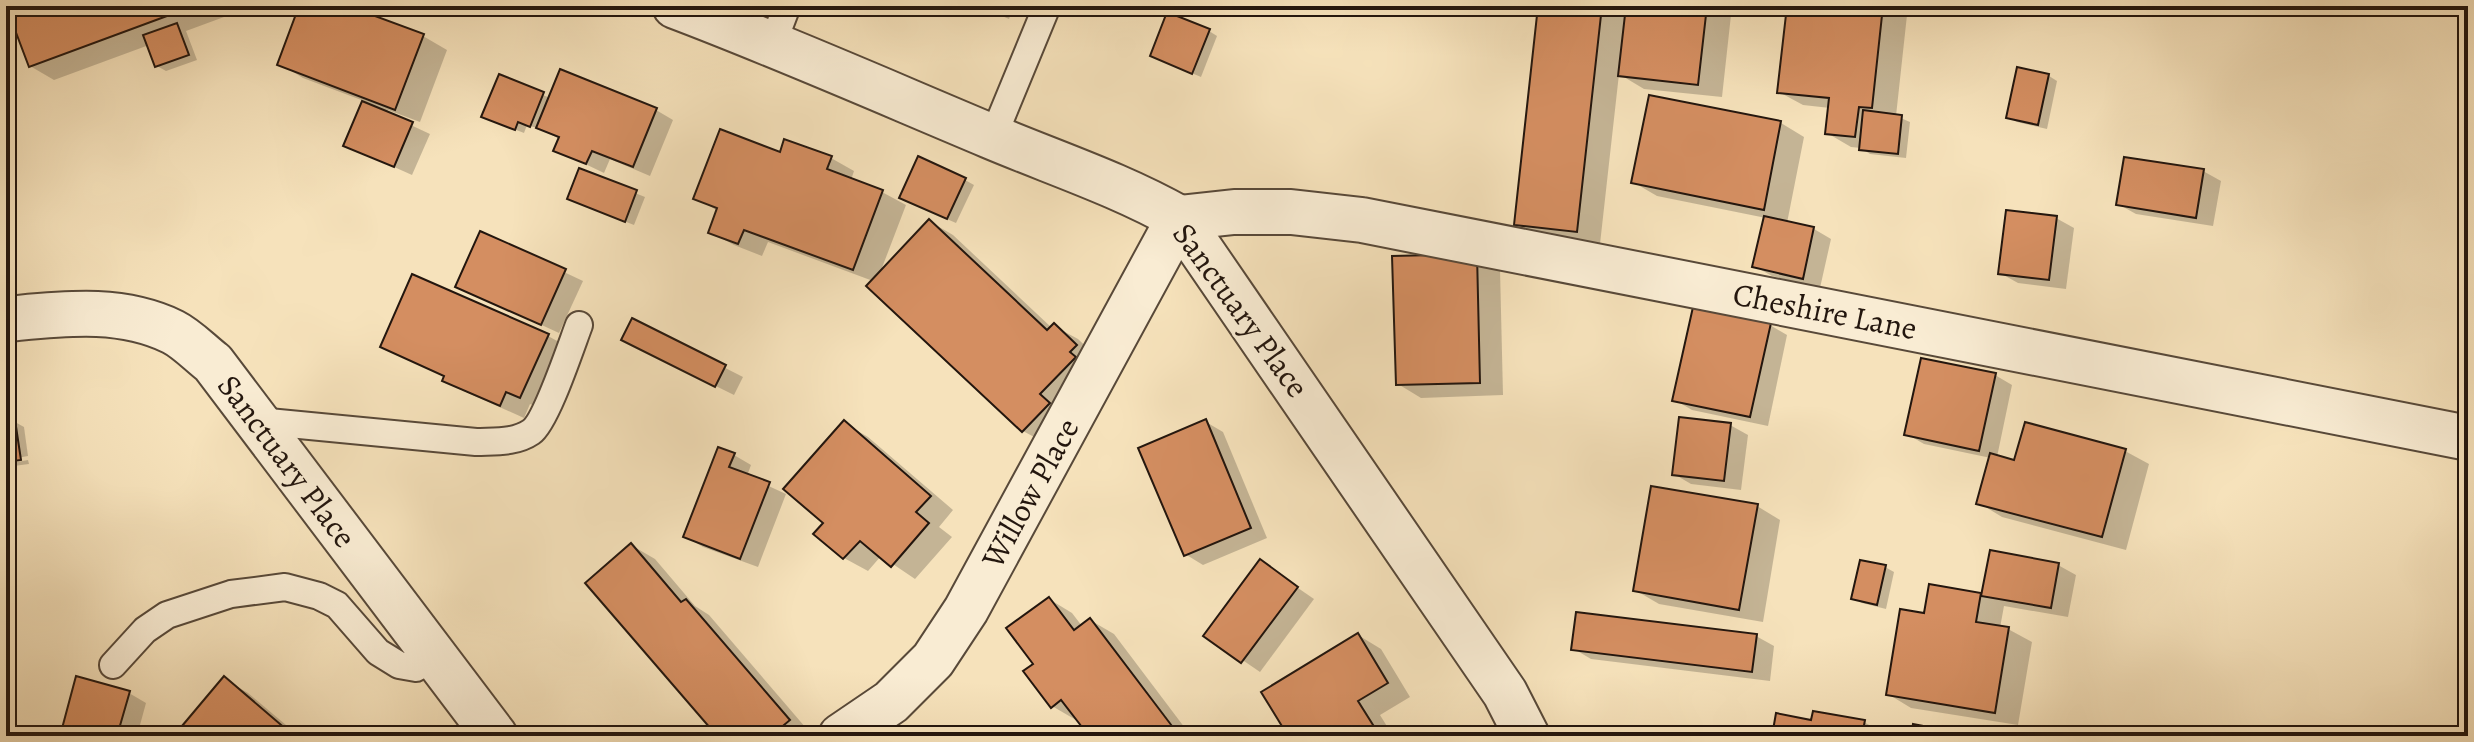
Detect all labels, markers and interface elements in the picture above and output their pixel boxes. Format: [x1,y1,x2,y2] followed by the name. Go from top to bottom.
[1163,214,1319,406] street label: Sanctuary Place
[1729,272,1921,350] street label: Cheshire Lane
[207,365,367,557] street label: Sanctuary Place
[970,410,1089,577] street label: Willow Place

